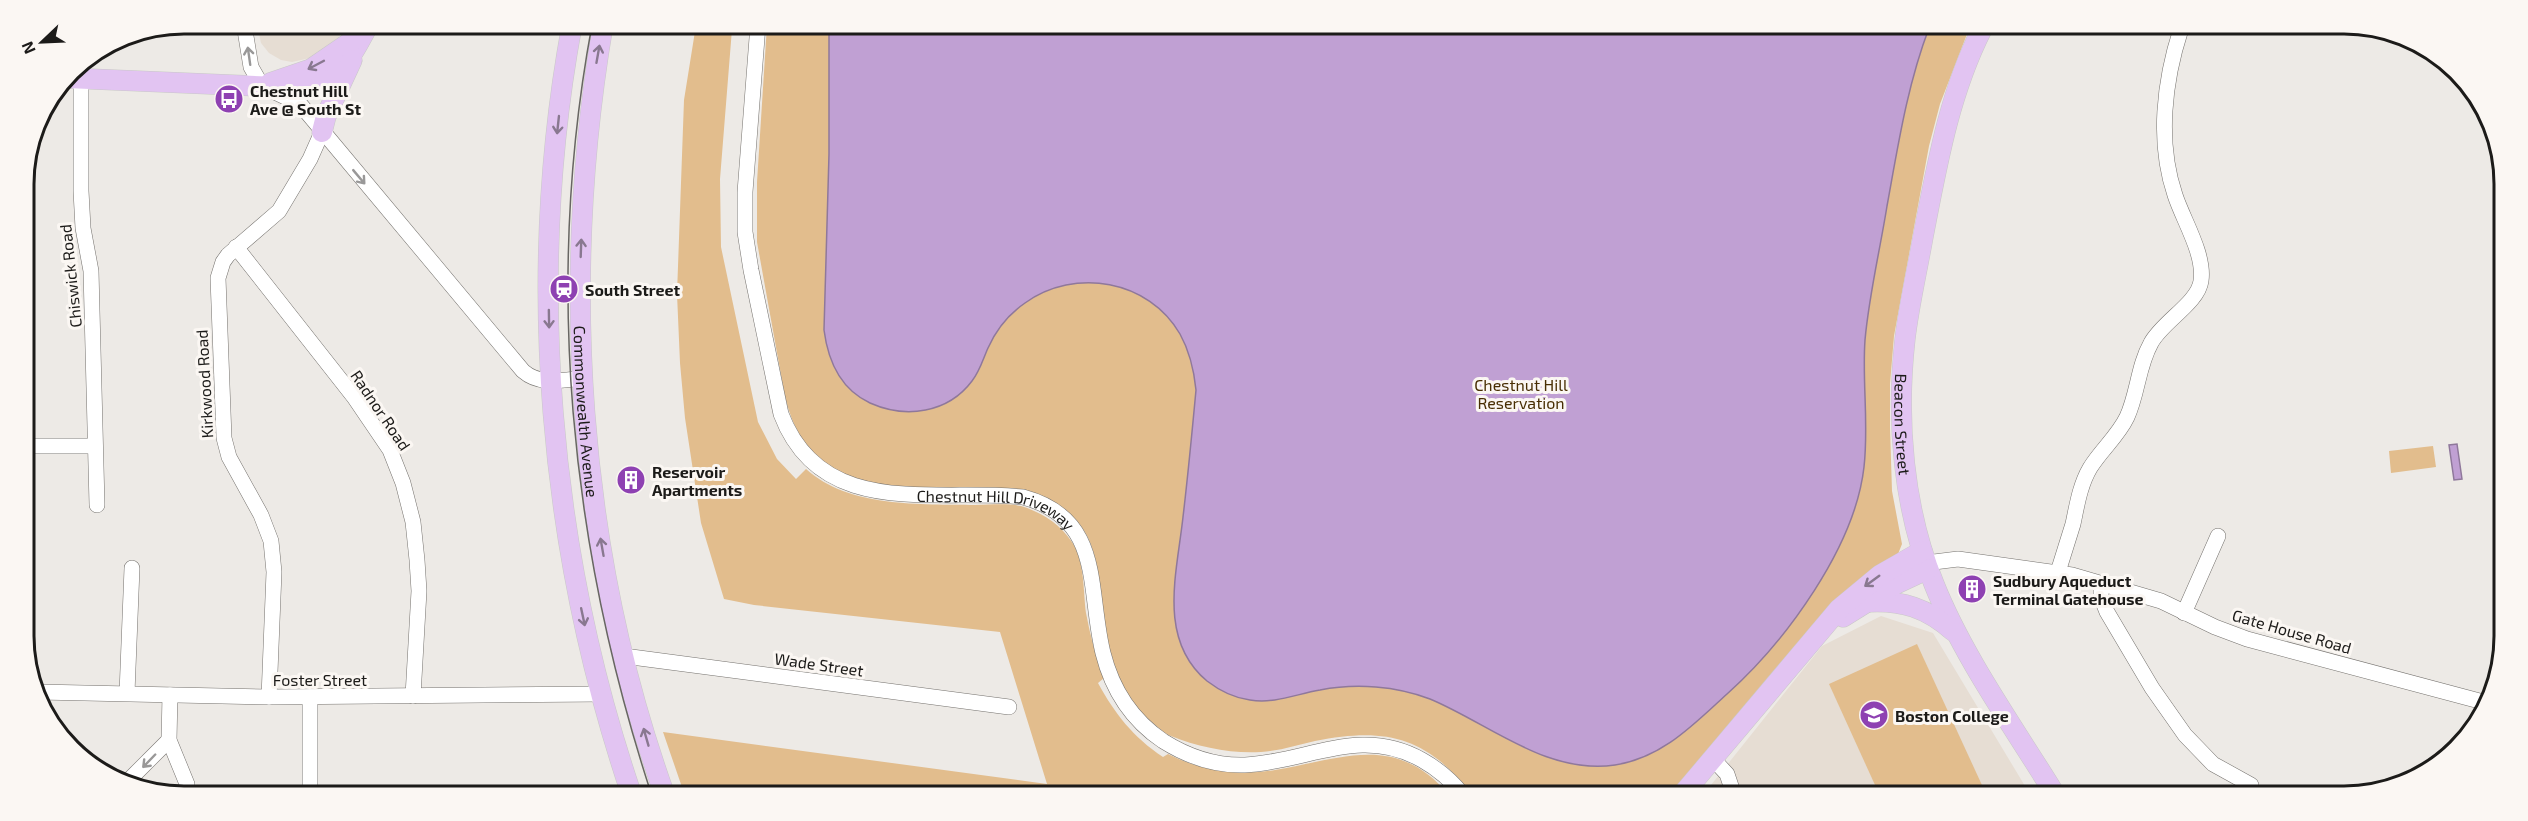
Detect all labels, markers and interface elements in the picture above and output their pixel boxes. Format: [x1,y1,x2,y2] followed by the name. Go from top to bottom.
[12,12,72,72] north arrow
[17,39,39,57] text: N
[593,45,604,65] one-way arrow
[244,47,255,67] one-way arrow
[308,59,325,71] one-way arrow
[250,81,361,118] place label: Chestnut Hill Ave @ South St
[213,83,245,115] bus stop icon: Chestnut Hill Ave @ South St
[552,114,563,134] one-way arrow
[353,169,366,185] one-way arrow
[55,223,85,329] street label: Chiswick Road
[576,239,587,259] one-way arrow
[548,273,580,305] station icon: South Street
[585,280,681,299] place label: South Street
[544,309,555,329] one-way arrow
[571,325,603,498] street label: Commonwealth Avenue
[192,329,216,439] street label: Kirkwood Road
[347,366,415,454] street label: Radnor Road
[1892,373,1915,476] street label: Beacon Street
[1474,375,1568,412] park label: Chestnut Hill Reservation
[652,462,742,499] place label: Reservoir Apartments
[615,464,647,496] building icon: Reservoir Apartments
[916,485,1080,534] street label: Chestnut Hill Driveway
[596,538,607,557] one-way arrow
[1993,571,2144,608] place label: Sudbury Aqueduct Terminal Gatehouse
[1956,573,1988,605] building icon: Sudbury Aqueduct Terminal Gatehouse
[1865,575,1881,587] one-way arrow
[2230,605,2354,657] street label: Gate House Road
[578,607,590,626] one-way arrow
[773,648,865,680] street label: Wade Street
[273,670,367,689] street label: Foster Street
[1858,699,1890,731] school or university icon: Boston College
[1895,706,2009,725] place label: Boston College
[640,728,651,747] one-way arrow
[142,754,156,769] one-way arrow

